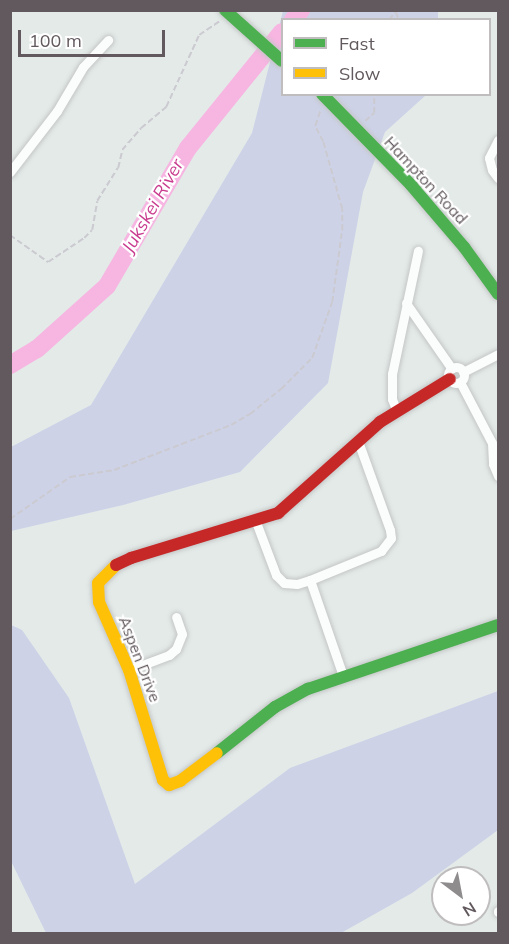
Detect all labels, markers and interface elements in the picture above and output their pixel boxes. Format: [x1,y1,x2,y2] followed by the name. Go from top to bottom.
[21,18,168,56] scale bar
[281,18,491,96] legend
[29,29,82,52] text: 100 m
[339,32,375,55] text: Fast
[339,62,380,85] text: Slow
[380,132,472,228] street label: Hampton Road
[117,155,189,257] water label: Jukskei River
[115,614,165,704] street label: Aspen Drive
[431,866,491,926] north arrow
[459,898,480,921] text: N

